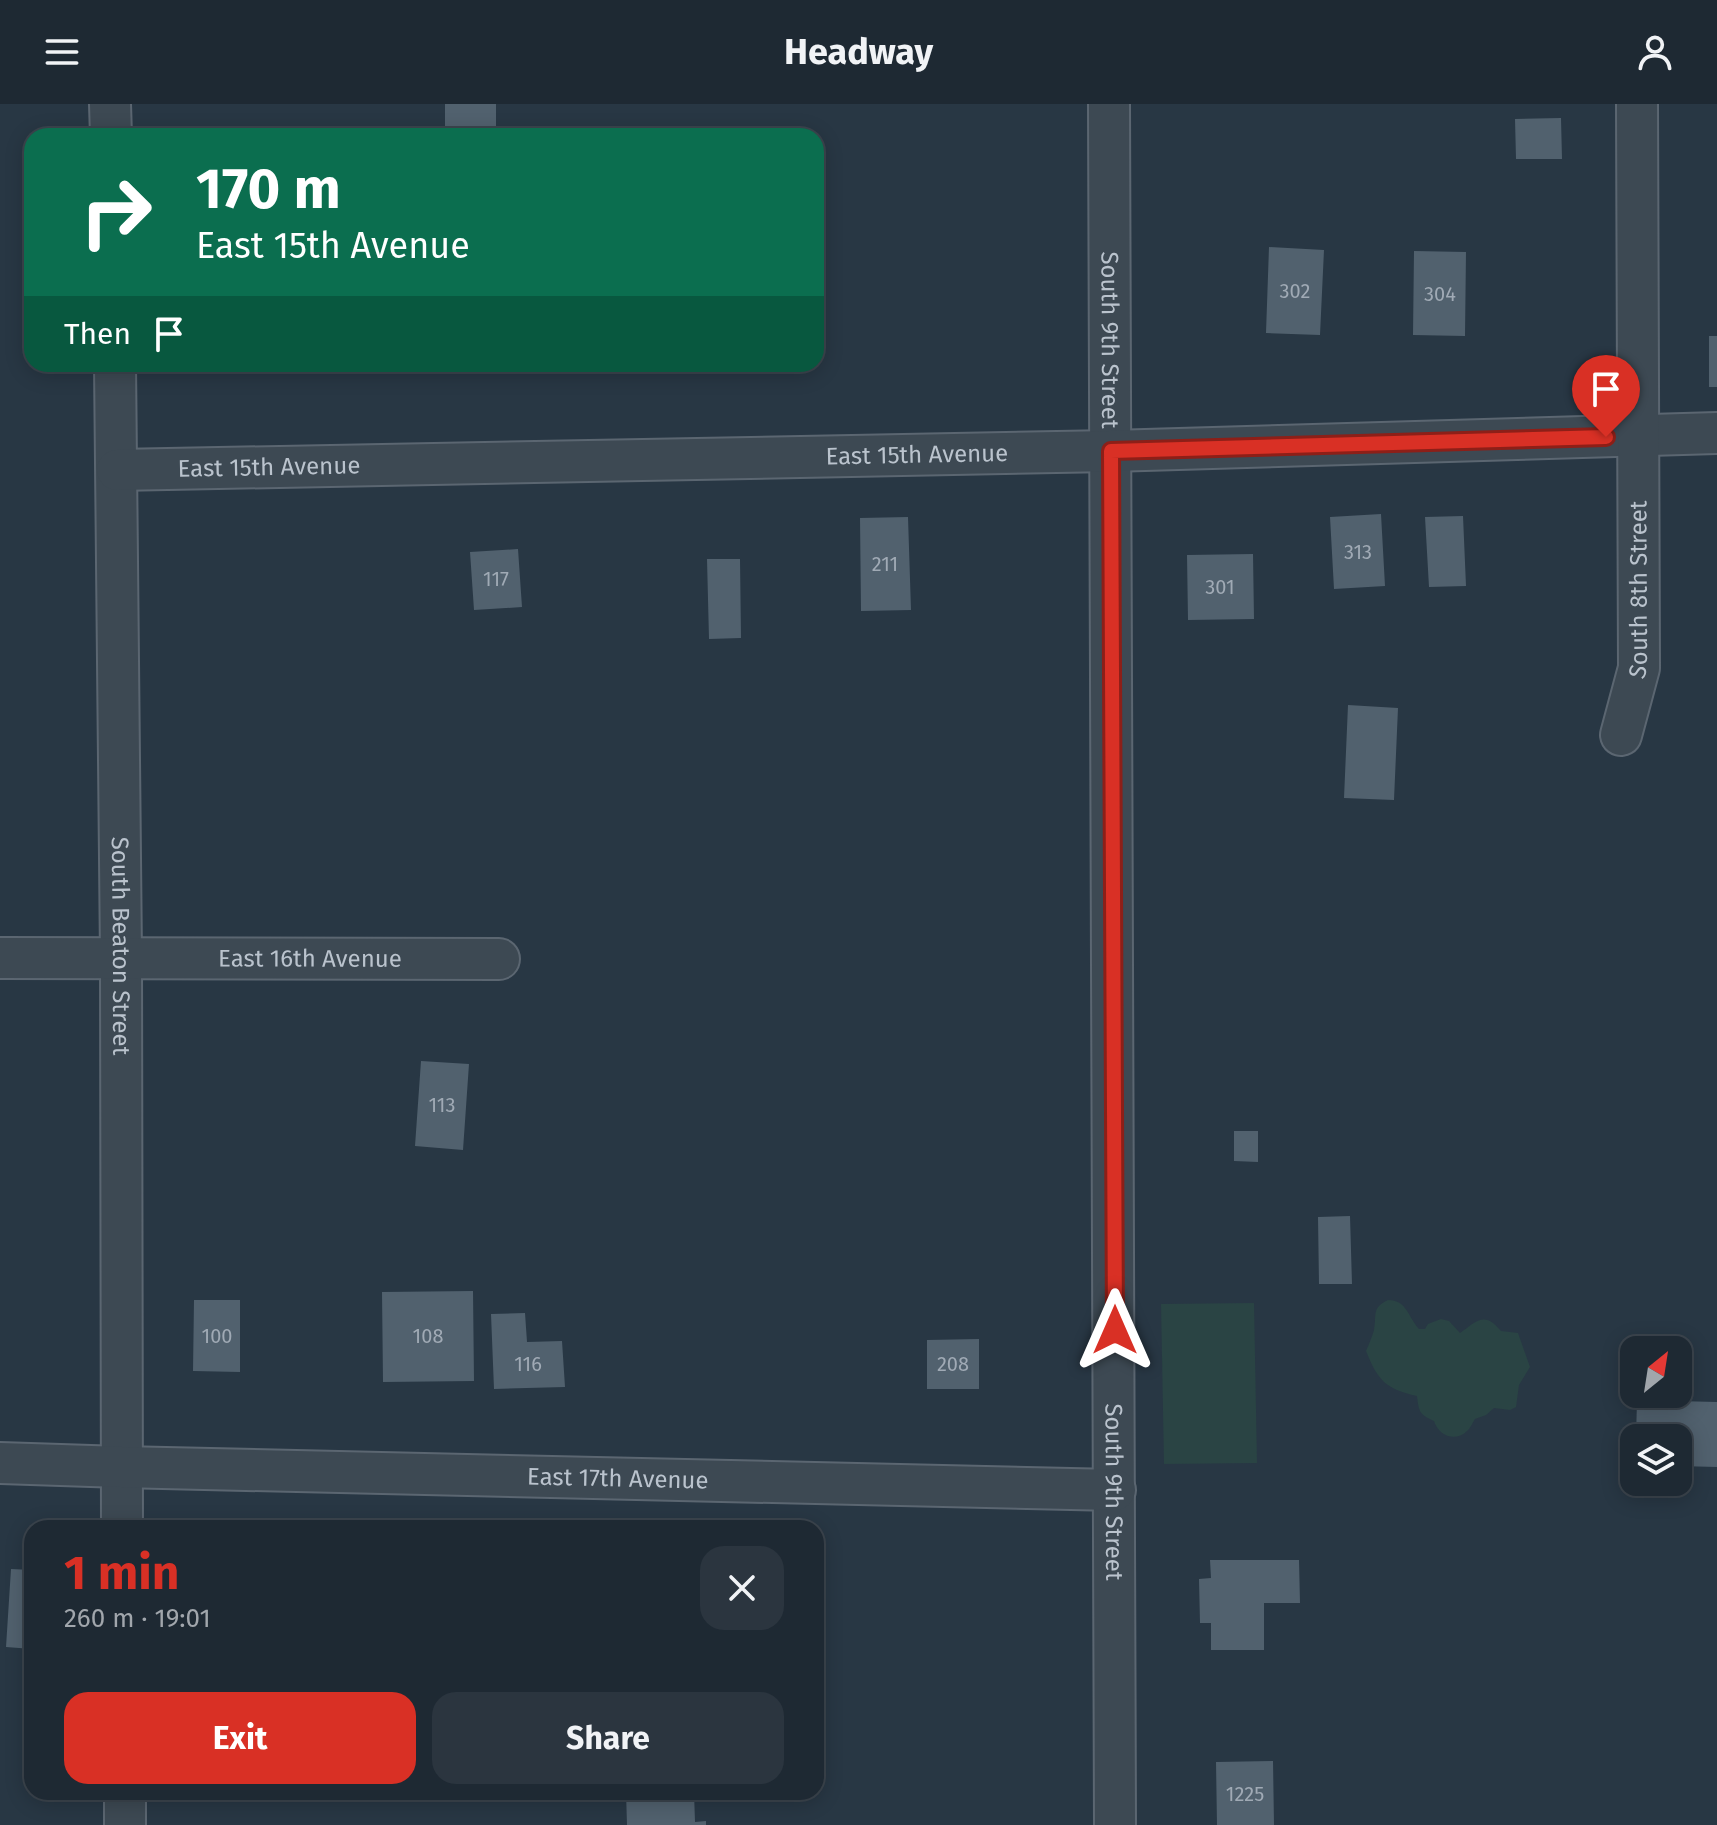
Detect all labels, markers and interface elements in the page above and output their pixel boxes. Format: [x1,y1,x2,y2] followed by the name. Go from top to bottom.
[40,30,84,74] icon: menu
[784,30,933,74] text: Headway
[1633,30,1677,74] icon: person
[196,156,341,223] text: 170 m
[64,160,168,264] icon: right
[196,224,470,268] text: East 15th Avenue
[1096,251,1124,429] street label: South 9th Street
[1280,279,1310,303] house number: 302
[1424,282,1456,306] house number: 304
[147,312,191,356] icon: arrive
[64,316,131,352] text: Then
[1572,355,1640,437] pin
[1584,367,1628,411] icon: arrive
[825,439,1008,470] street label: East 15th Avenue
[177,451,361,483] street label: East 15th Avenue
[1623,500,1653,682] street label: South 8th Street
[1344,540,1372,564] house number: 313
[872,552,898,576] house number: 211
[483,567,509,591] house number: 117
[1205,575,1235,599] house number: 301
[106,836,135,1056] street label: South Beaton Street
[218,944,402,973] street label: East 16th Avenue
[428,1093,456,1117] house number: 113
[1073,1288,1157,1372] position arrow
[202,1324,232,1348] house number: 100
[413,1324,443,1348] house number: 108
[1620,1336,1692,1408] north arrow
[1620,1336,1692,1496] map controls
[514,1352,542,1376] house number: 116
[937,1352,969,1376] house number: 208
[1100,1403,1128,1581] street label: South 9th Street
[1620,1424,1692,1496] button: layers
[527,1462,709,1495] street label: East 17th Avenue
[64,1544,179,1602] text: 1 min
[700,1546,784,1630] button: close
[64,1603,211,1634] text: 260 m · 19:01
[64,1692,416,1784] button: Exit
[432,1692,784,1784] button: Share
[1226,1782,1264,1806] house number: 1225

